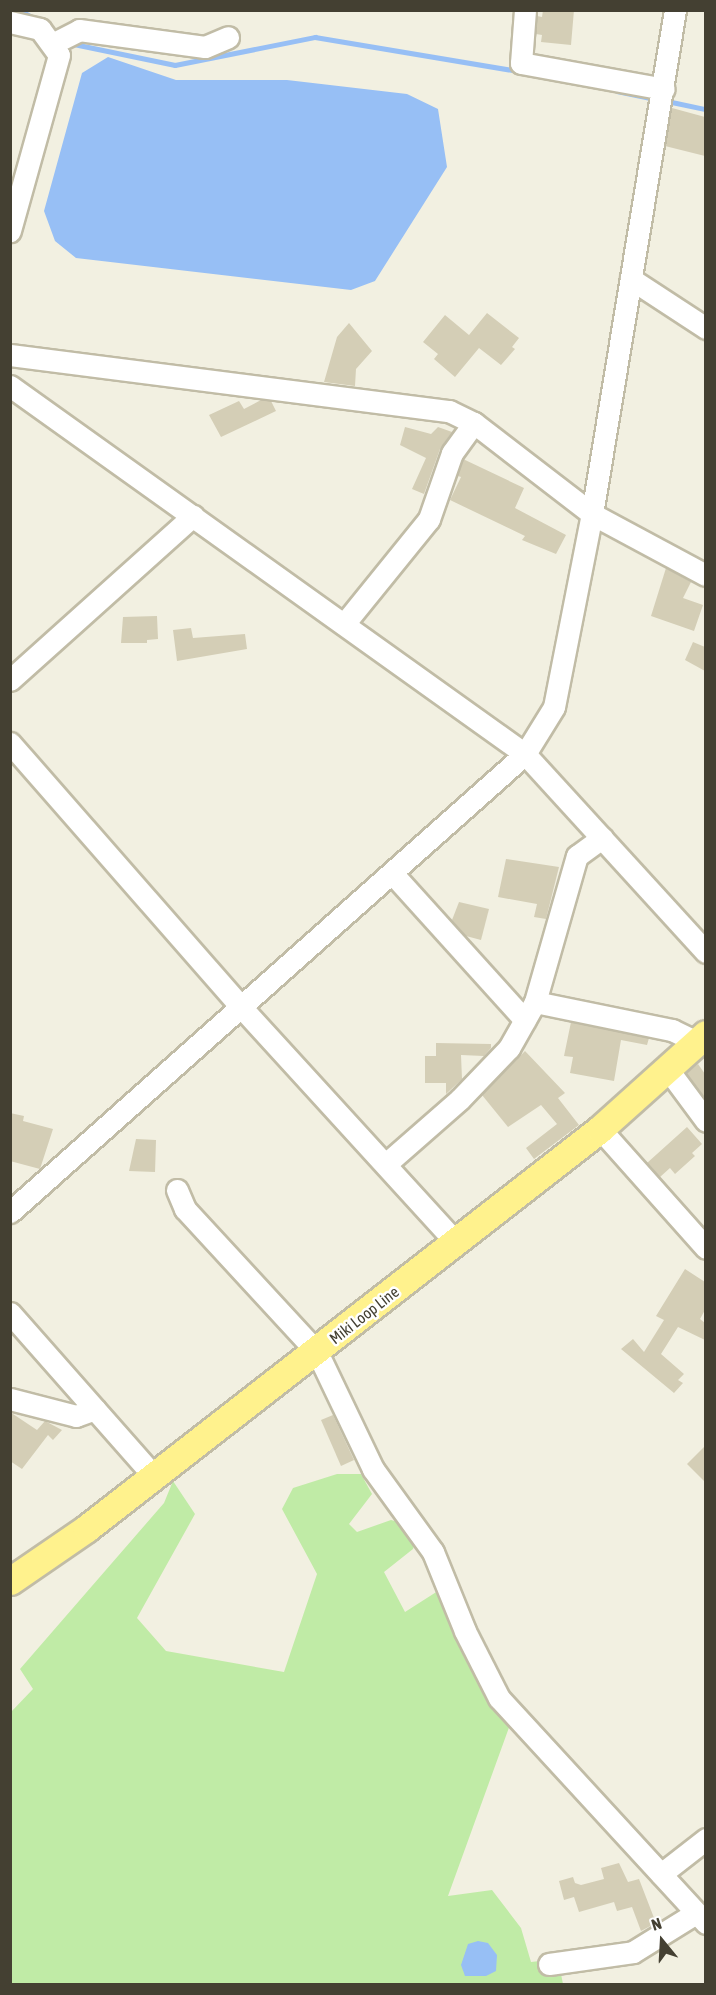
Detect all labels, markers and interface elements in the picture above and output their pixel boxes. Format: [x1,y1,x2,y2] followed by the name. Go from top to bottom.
[325,1282,403,1348] street label: Miki Loop Line
[632,1911,692,1971] north arrow
[649,1914,664,1934] text: N

